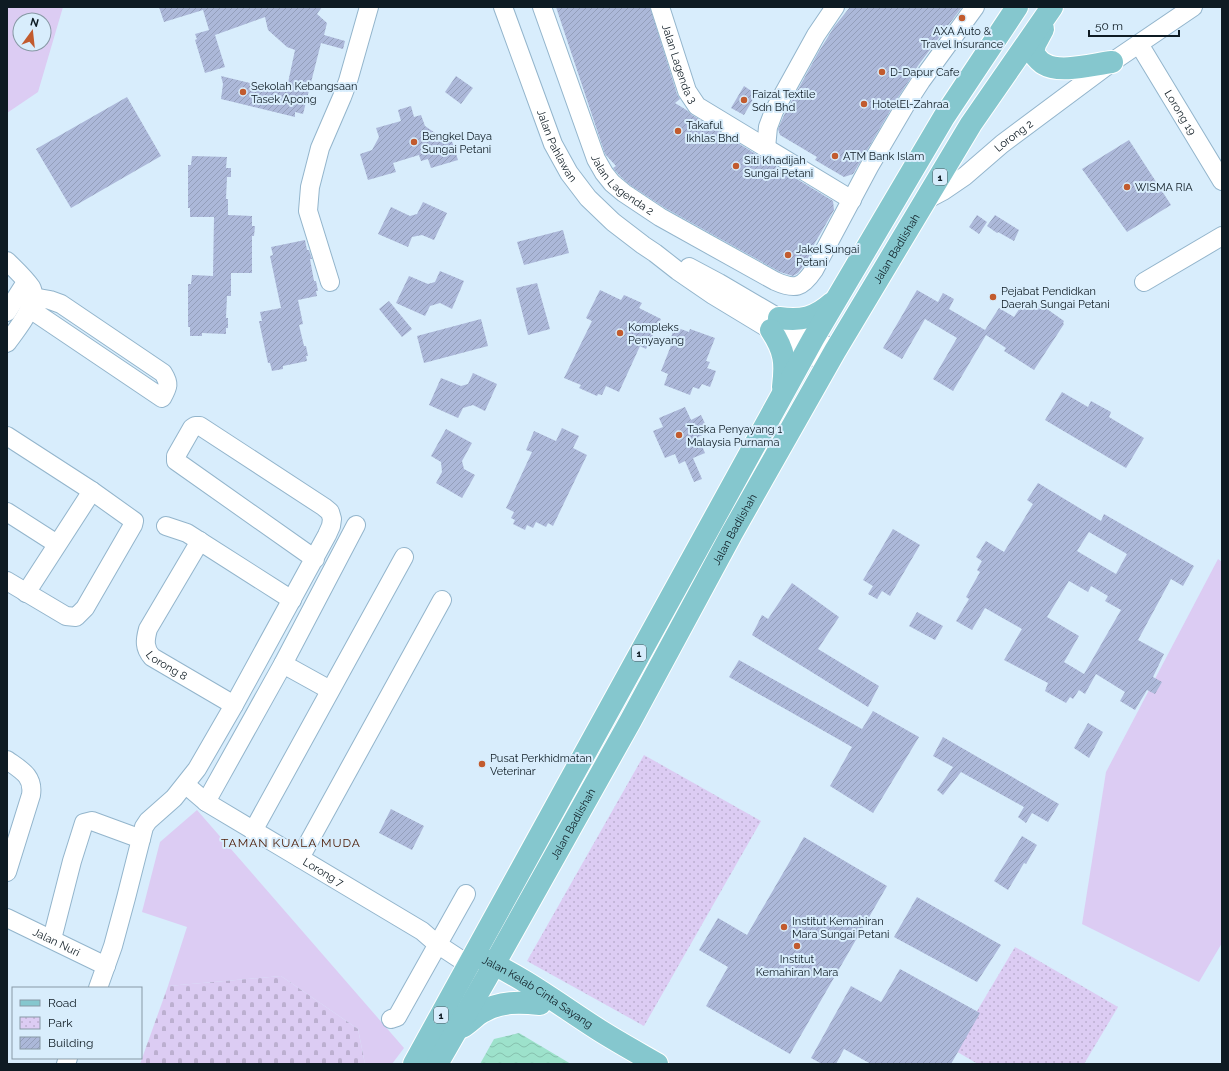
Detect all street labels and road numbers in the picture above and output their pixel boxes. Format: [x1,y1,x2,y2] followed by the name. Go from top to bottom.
[659,23,700,106] street label: Jalan Lagenda 3
[1162,88,1199,137] street label: Lorong 19
[534,108,580,184] street label: Jalan Pahlawan
[992,117,1035,154] street label: Lorong 2
[589,153,657,218] street label: Jalan Lagenda 2
[933,169,947,185] road number: 1
[870,211,922,286] street label: Jalan Badlishah
[710,491,759,567] street label: Jalan Badlishah
[632,645,646,661] road number: 1
[143,648,190,683] street label: Lorong 8
[548,786,598,861] street label: Jalan Badlishah
[301,855,346,889] street label: Lorong 7
[31,925,82,959] street label: Jalan Nuri
[480,953,595,1031] street label: Jalan Kelab Cinta Sayang
[434,1007,448,1023] road number: 1

